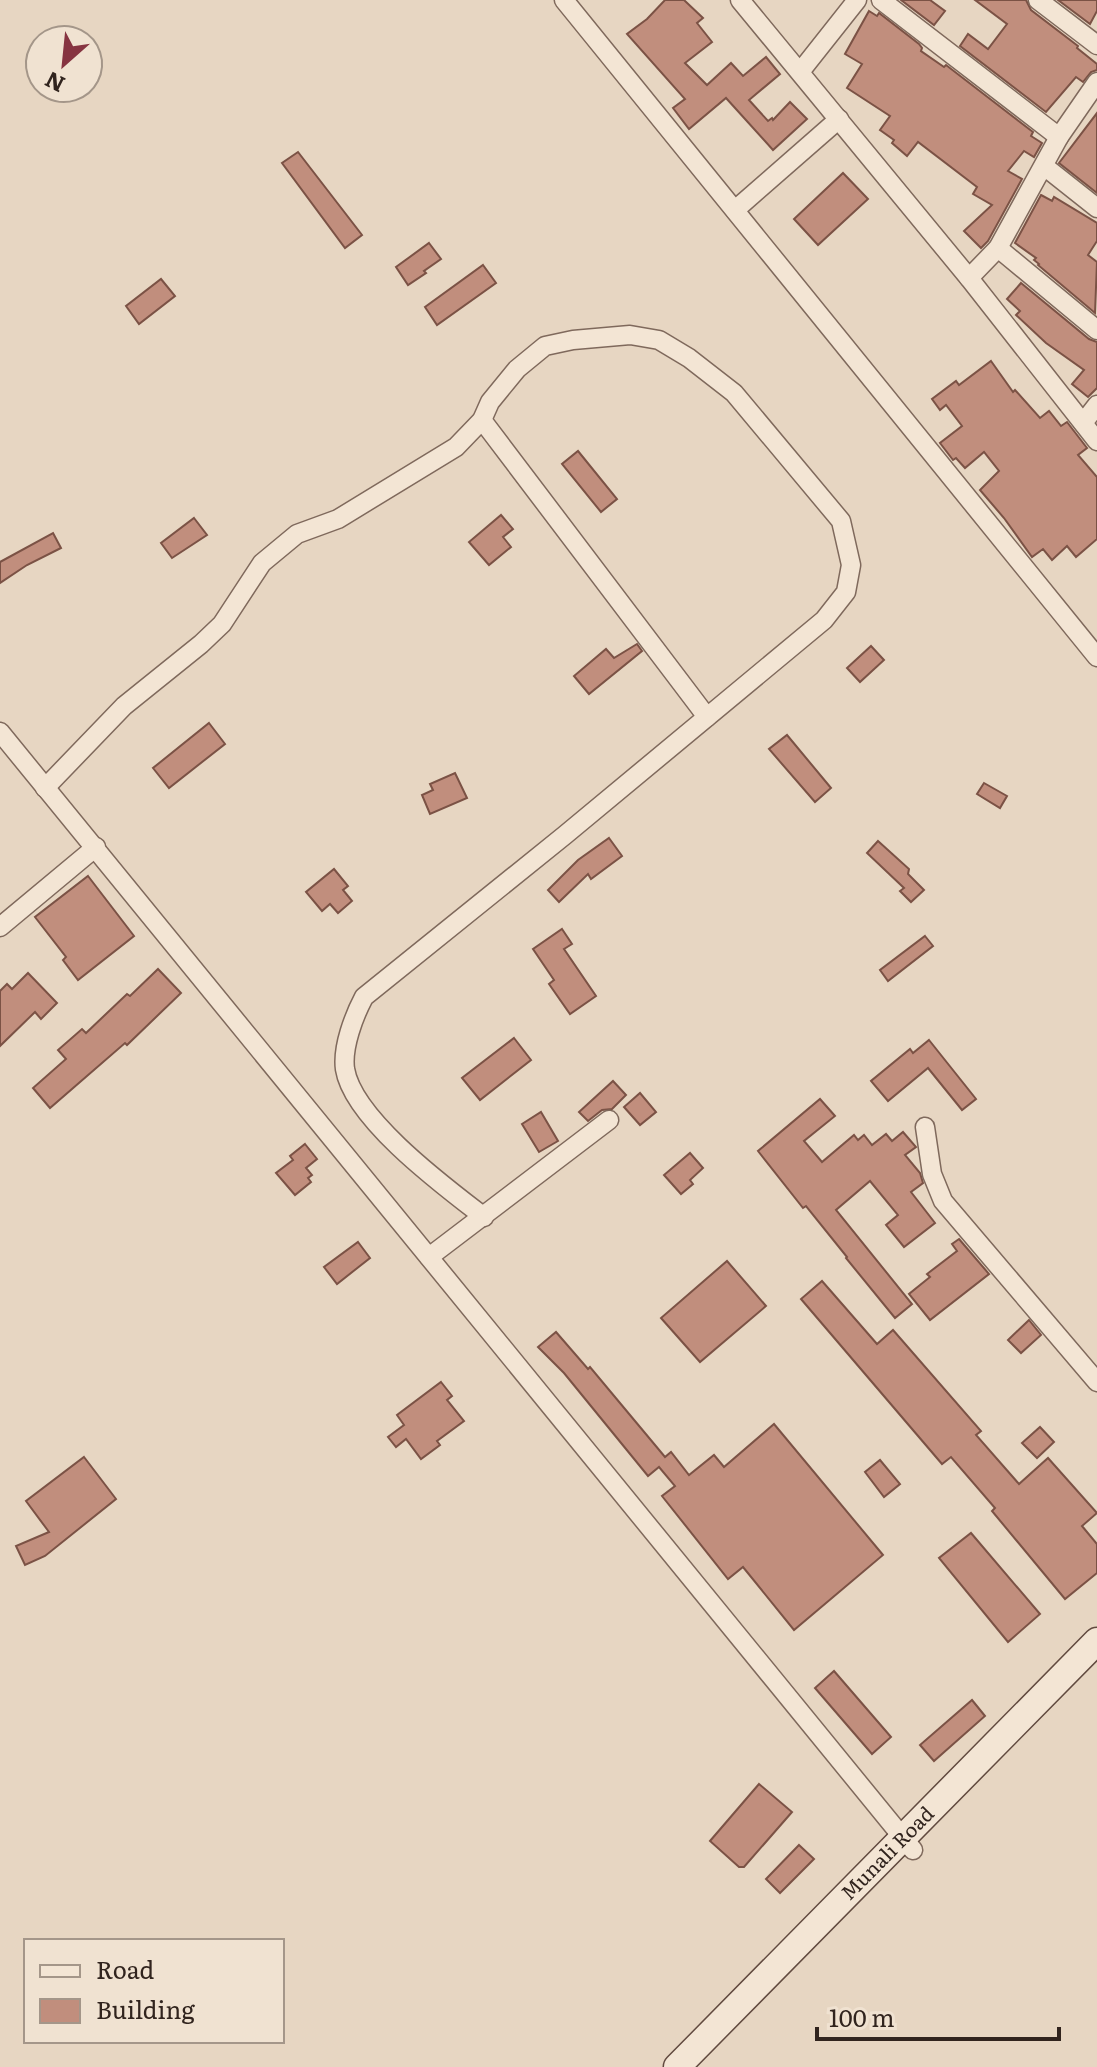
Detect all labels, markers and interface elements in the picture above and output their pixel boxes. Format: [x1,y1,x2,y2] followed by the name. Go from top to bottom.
[24,24,104,104] north arrow
[39,64,70,102] text: N
[833,1798,940,1906] street label: Munali Road
[24,1939,284,2043] legend
[96,1951,155,1986] text: Road
[96,1991,195,2026] text: Building
[817,1991,1059,2041] scale bar
[829,1999,895,2034] text: 100 m

